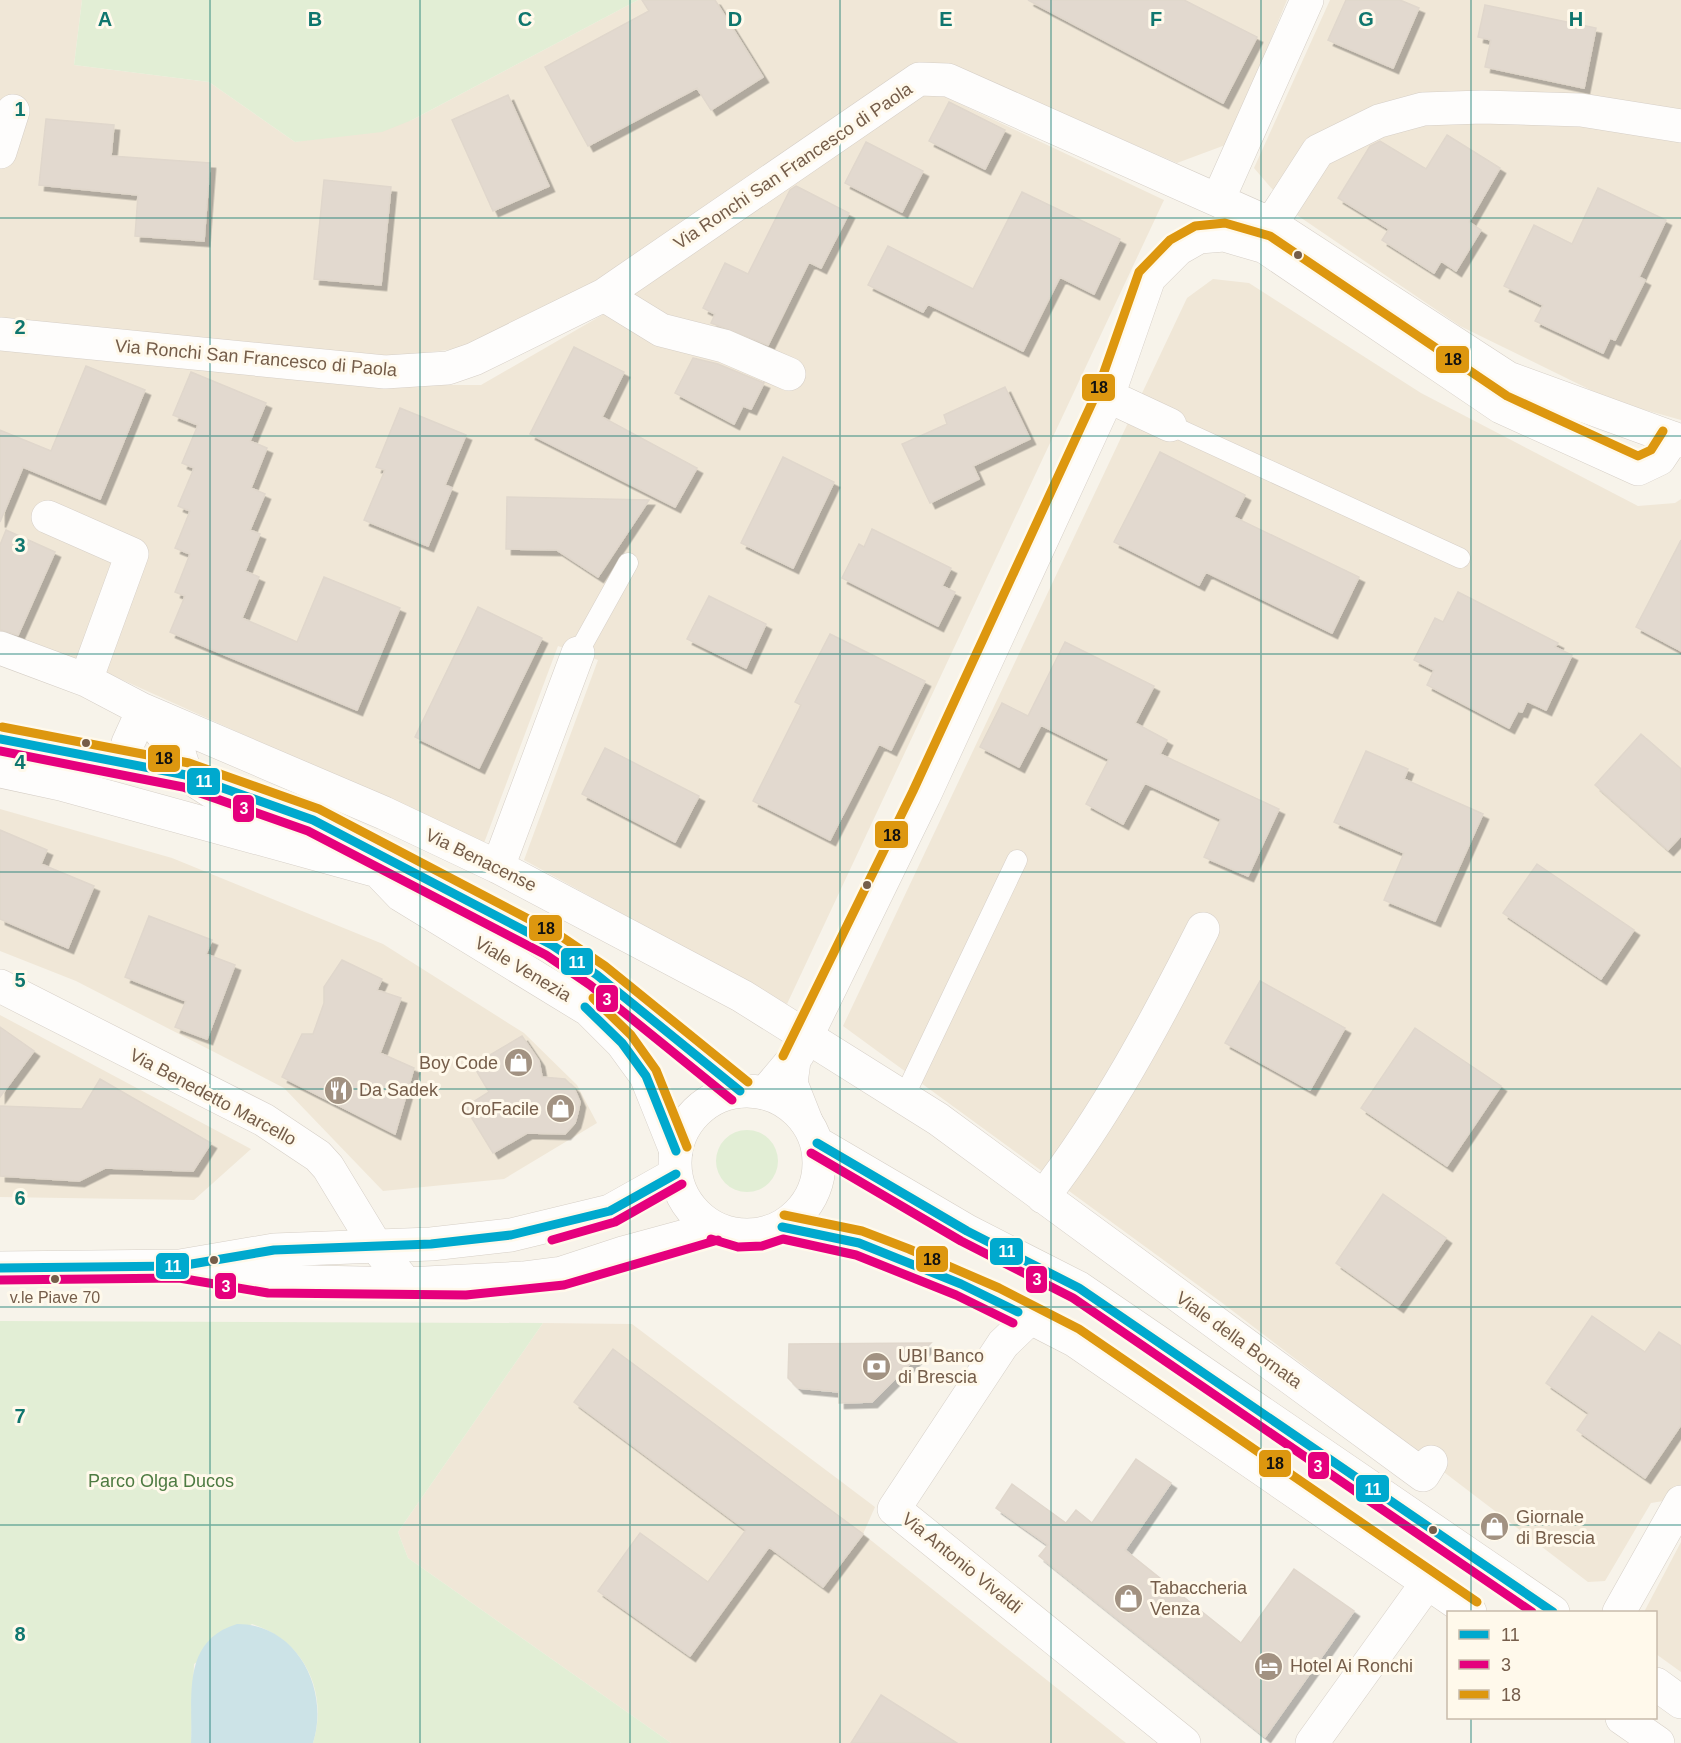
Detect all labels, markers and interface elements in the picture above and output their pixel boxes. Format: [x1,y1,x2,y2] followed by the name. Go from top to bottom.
[98,8,112,30] text: A
[308,8,322,30] text: B
[518,8,532,30] text: C
[728,8,742,30] text: D
[939,8,953,30] text: E
[1150,8,1162,30] text: F
[1358,8,1374,30] text: G
[1569,8,1583,30] text: H
[670,78,917,253] street label: Via Ronchi San Francesco di Paola
[14,98,26,120] text: 1
[1292,249,1304,261] unlabelled marker
[14,316,26,338] text: 2
[114,336,399,380] street label: Via Ronchi San Francesco di Paola
[1435,345,1470,374] line badge: 18
[1444,351,1462,368] text: 18
[1081,373,1116,402] line badge: 18
[1090,379,1108,396] text: 18
[14,534,26,556] text: 3
[80,737,92,749] unlabelled marker
[147,744,181,773] line badge: 18
[155,750,173,767] text: 18
[14,751,26,773] text: 4
[186,767,221,796] line badge: 11
[196,773,213,790] text: 11
[232,794,255,823] line badge: 3
[240,800,249,817] text: 3
[874,820,909,849] line badge: 18
[422,825,540,895] street label: Via Benacense
[883,827,901,844] text: 18
[861,879,873,891] unlabelled marker
[528,914,563,942] line badge: 18
[537,920,555,937] text: 18
[471,932,576,1006] street label: Viale Venezia
[560,947,594,976] line badge: 11
[569,954,586,971] text: 11
[14,969,26,991] text: 5
[595,984,619,1013] line badge: 3
[603,991,612,1008] text: 3
[126,1045,300,1149] street label: Via Benedetto Marcello
[503,1047,535,1079] shop icon: Boy Code
[419,1053,498,1073] place label: Boy Code
[322,1074,354,1106] restaurant icon: Da Sadek
[359,1080,439,1100] place label: Da Sadek
[544,1093,576,1125] shop icon: OroFacile
[461,1099,539,1119] place label: OroFacile
[14,1187,26,1209] text: 6
[989,1237,1024,1266] line badge: 11
[999,1243,1016,1260] text: 11
[915,1245,949,1273] line badge: 18
[923,1251,941,1268] text: 18
[155,1252,190,1280] line badge: 11
[208,1254,220,1266] unlabelled marker
[165,1258,182,1275] text: 11
[1025,1265,1048,1294] line badge: 3
[1033,1271,1042,1288] text: 3
[214,1272,237,1300] line badge: 3
[49,1273,61,1285] marker: v.le Piave 70
[222,1278,231,1295] text: 3
[1172,1288,1307,1393] street label: Viale della Bornata
[10,1289,100,1306] place label: v.le Piave 70
[898,1346,984,1387] place label: UBI Banco di Brescia
[861,1350,893,1382] bank icon: UBI Banco di Brescia
[14,1405,26,1427] text: 7
[1258,1449,1292,1478] line badge: 18
[1307,1451,1330,1480] line badge: 3
[1266,1455,1284,1472] text: 18
[1314,1458,1323,1475] text: 3
[88,1471,234,1491] park label: Parco Olga Ducos
[1355,1474,1390,1503] line badge: 11
[1365,1481,1382,1498] text: 11
[1516,1507,1596,1548] place label: Giornale di Brescia
[898,1509,1026,1617] street label: Via Antonio Vivaldi
[1479,1511,1511,1543] shop icon: Giornale di Brescia
[1427,1524,1439,1536] unlabelled marker
[1150,1578,1248,1619] place label: Tabaccheria Venza
[1113,1582,1145,1614] shop icon: Tabaccheria Venza
[1447,1611,1657,1719] legend
[14,1623,26,1645] text: 8
[1501,1625,1520,1645] text: 11
[1253,1650,1285,1682] hotel icon: Hotel Ai Ronchi
[1501,1655,1511,1675] text: 3
[1290,1656,1413,1676] place label: Hotel Ai Ronchi
[1501,1685,1521,1705] text: 18

